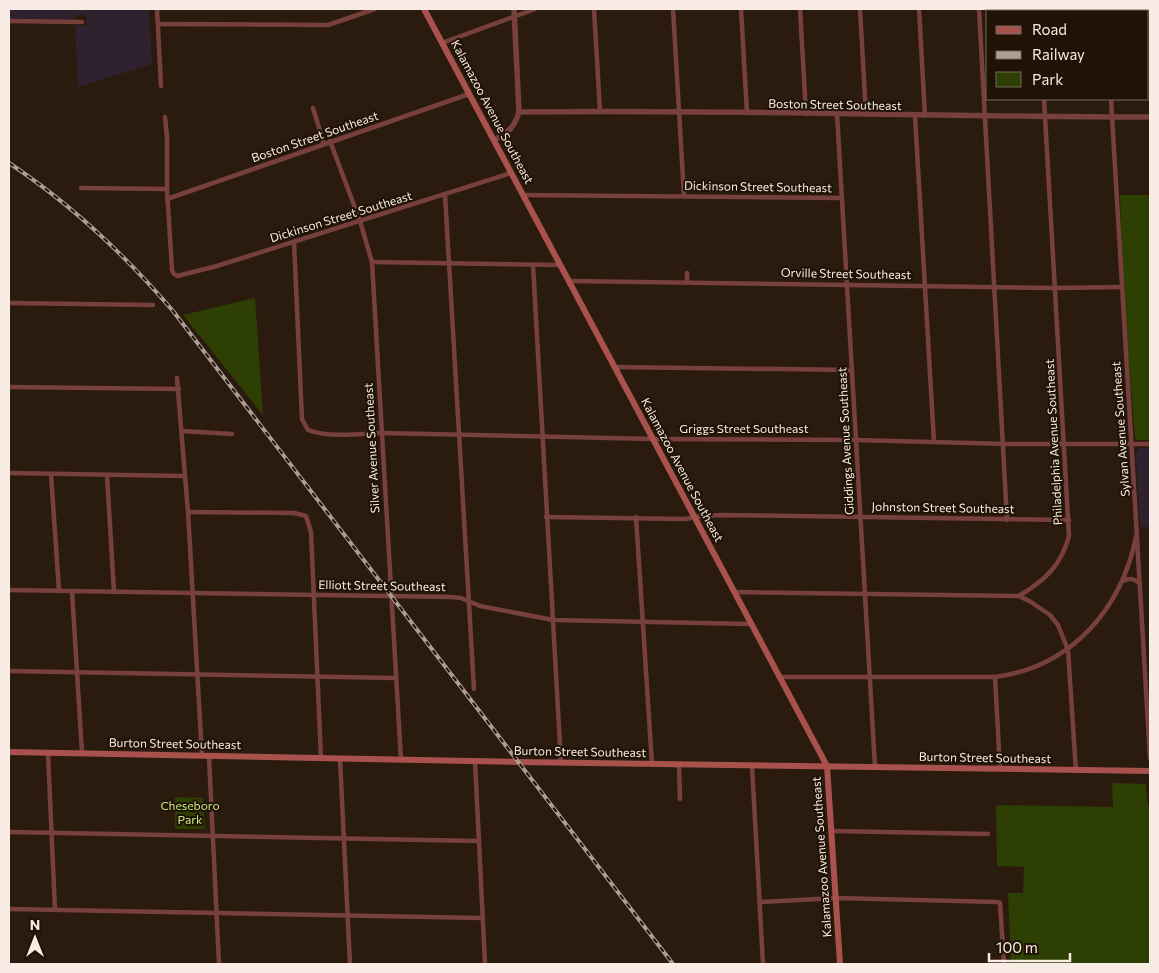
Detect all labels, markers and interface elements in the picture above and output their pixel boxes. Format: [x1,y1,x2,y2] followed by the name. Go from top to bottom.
[986,10,1149,100] legend
[1032,20,1067,38] text: Road
[449,37,537,186] street label: Kalamazoo Avenue Southeast
[1032,45,1085,63] text: Railway
[1032,70,1063,88] text: Park
[768,96,902,112] street label: Boston Street Southeast
[249,108,380,164] street label: Boston Street Southeast
[684,178,832,194] street label: Dickinson Street Southeast
[268,188,414,244] street label: Dickinson Street Southeast
[781,265,911,281] street label: Orville Street Southeast
[1042,358,1064,526] street label: Philadelphia Avenue Southeast
[1108,361,1132,497] street label: Sylvan Avenue Southeast
[834,367,856,515] street label: Giddings Avenue Southeast
[361,382,381,514] street label: Silver Avenue Southeast
[639,395,727,544] street label: Kalamazoo Avenue Southeast
[679,421,809,435] street label: Griggs Street Southeast
[871,499,1015,516] street label: Johnston Street Southeast
[318,577,446,593] street label: Elliott Street Southeast
[109,735,241,751] street label: Burton Street Southeast
[514,743,646,759] street label: Burton Street Southeast
[919,749,1051,765] street label: Burton Street Southeast
[808,776,834,938] street label: Kalamazoo Avenue Southeast
[160,798,220,826] park label: Cheseboro Park
[10,913,60,963] north arrow
[30,916,40,933] text: N
[989,930,1070,962] scale bar
[996,938,1038,956] text: 100 m

